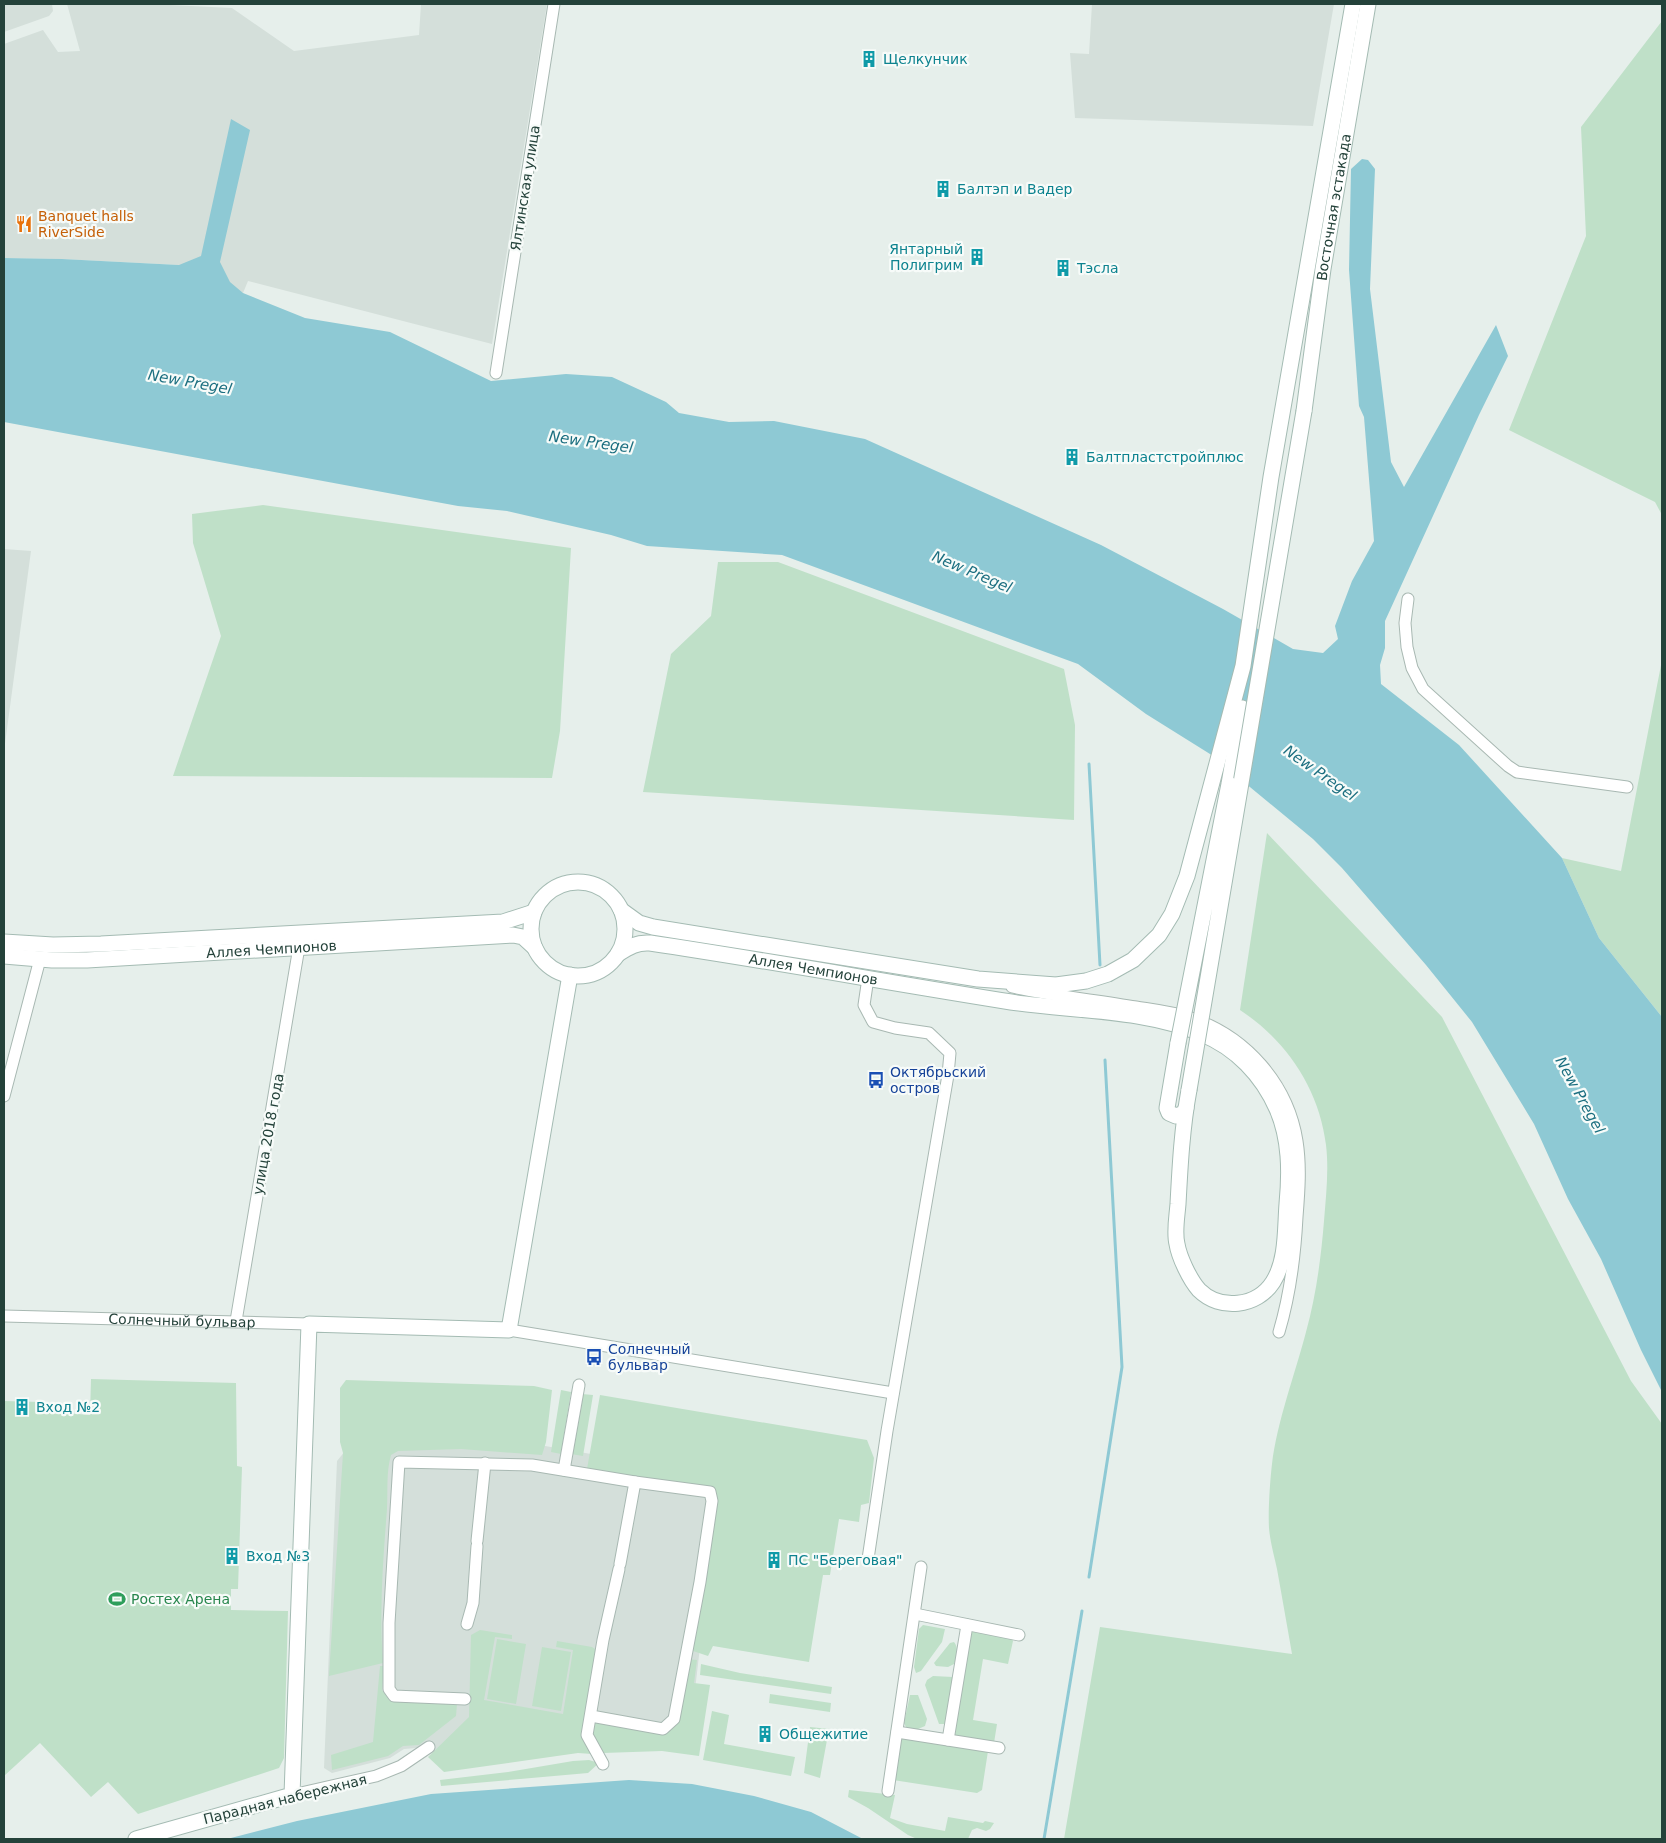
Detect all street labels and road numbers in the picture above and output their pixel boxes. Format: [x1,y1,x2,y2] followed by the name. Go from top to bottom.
[507,124,543,252] street label: Ялтинская улица
[1314,132,1354,282] street label: Восточная эстакада
[206,937,337,961] street label: Аллея Чемпионов
[748,951,879,988] street label: Аллея Чемпионов
[249,1072,287,1196] street label: улица 2018 года
[108,1311,256,1331] street label: Солнечный бульвар
[202,1771,368,1827] street label: Парадная набережная

